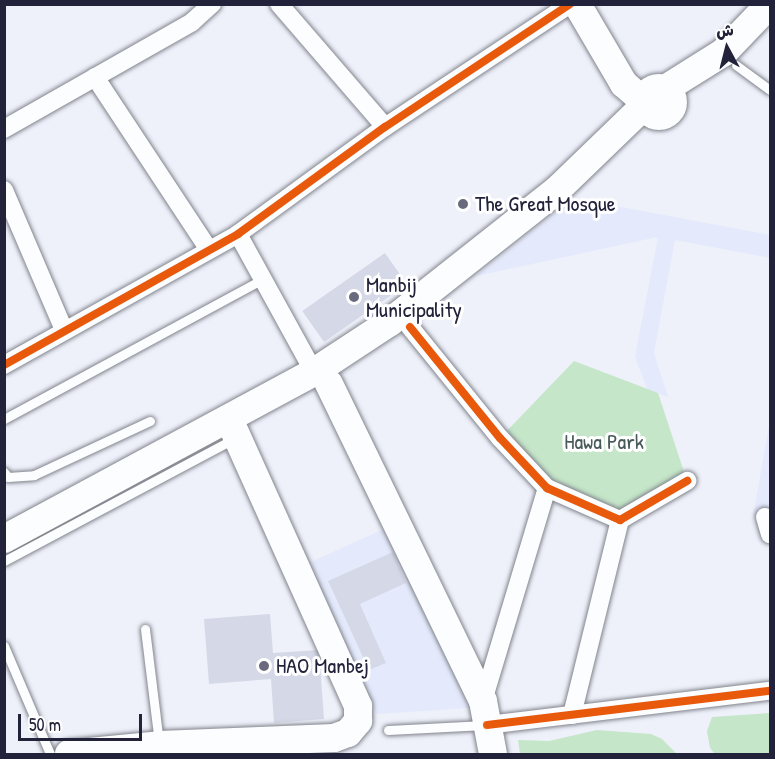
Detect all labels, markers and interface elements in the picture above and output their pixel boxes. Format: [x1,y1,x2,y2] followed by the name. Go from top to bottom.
[697,18,757,78] north arrow
[715,18,735,42] text: ش
[475,191,616,217] place label: The Great Mosque
[456,197,470,211] marker: The Great Mosque
[366,271,462,322] place label: Manbij Municipality
[347,290,361,304] marker: Manbij Municipality
[564,429,644,455] park label: Hawa Park
[276,653,369,679] place label: HAO Manbej
[257,659,271,673] marker: HAO Manbej
[21,702,146,740] scale bar
[29,712,61,737] text: 50 m

